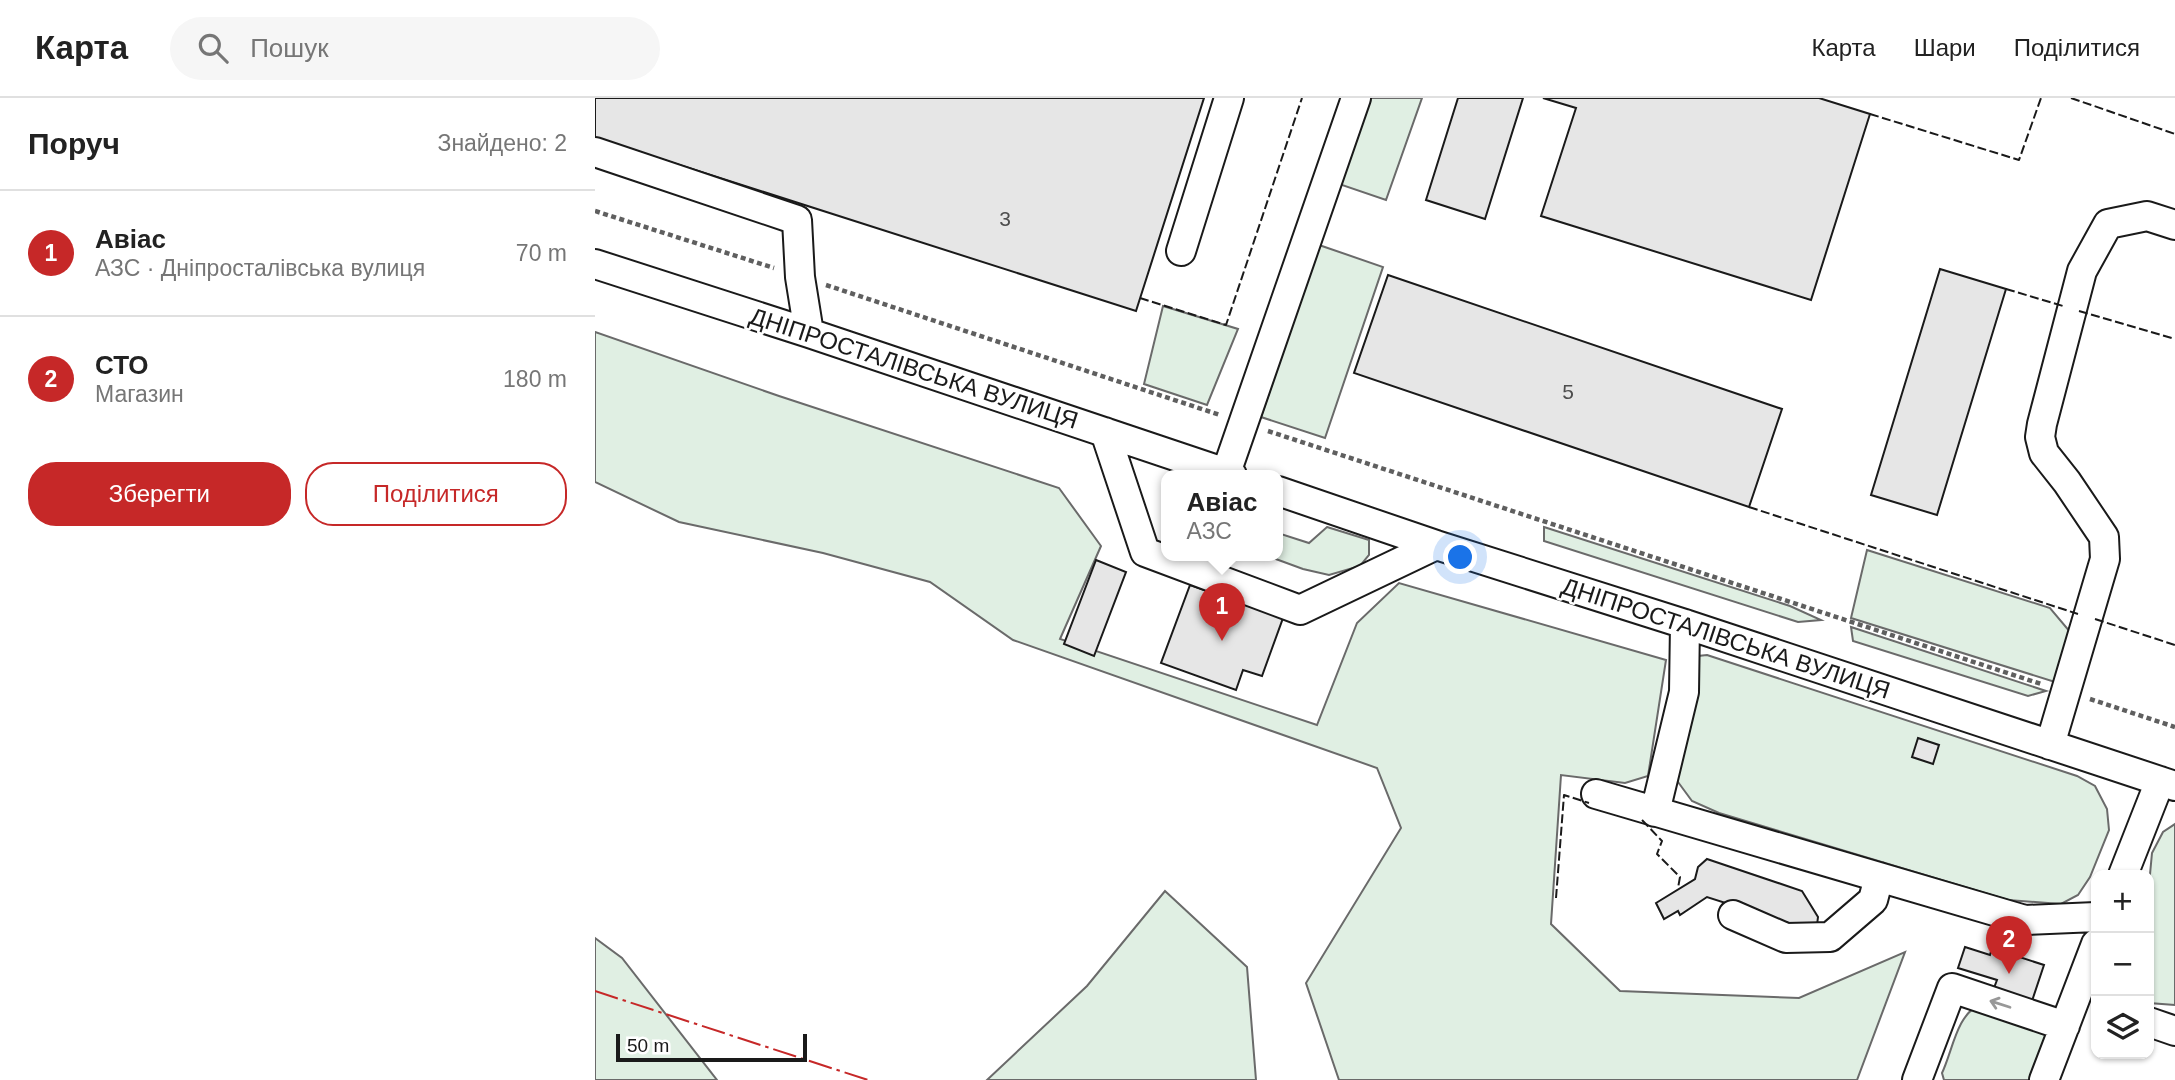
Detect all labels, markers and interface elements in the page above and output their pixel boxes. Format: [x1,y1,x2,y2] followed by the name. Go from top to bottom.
[170,17,660,80] search box
[35,29,128,66] text: Карта
[194,29,232,67] icon: search
[250,33,329,63] text: Пошук
[1811,34,1876,61] text: Карта
[1914,34,1976,61] text: Шари
[2014,34,2140,61] text: Поділитися
[28,127,120,160] text: Поруч
[437,130,567,156] text: Знайдено: 2
[999,207,1011,230] house number: 3
[95,224,166,254] text: Авіас
[45,240,57,266] text: 1
[516,240,567,266] text: 70 m
[95,255,425,281] text: АЗС · Дніпросталівська вулиця
[746,302,1082,434] street label: ДНІПРОСТАЛІВСЬКА ВУЛИЦЯ
[95,350,149,380] text: СТО
[45,366,57,392] text: 2
[503,366,567,392] text: 180 m
[1562,380,1574,403] house number: 5
[95,381,184,407] text: Магазин
[28,462,291,526] button: Зберегти
[305,462,567,526] button: Поділитися
[1161,470,1283,561] popup
[1187,487,1257,517] text: Авіас
[1187,518,1232,544] text: АЗС
[1443,540,1477,574] your location
[1558,572,1894,704] street label: ДНІПРОСТАЛІВСЬКА ВУЛИЦЯ
[1199,583,1245,641] pin: 1
[2091,870,2154,1059] map controls
[2091,870,2154,933] button: +
[1986,916,2032,974] pin: 2
[2091,933,2154,996] button: −
[2091,996,2154,1059] button: layers
[1989,997,2011,1009] one-way arrow
[616,1031,807,1063] scale bar
[627,1035,669,1056] text: 50 m

